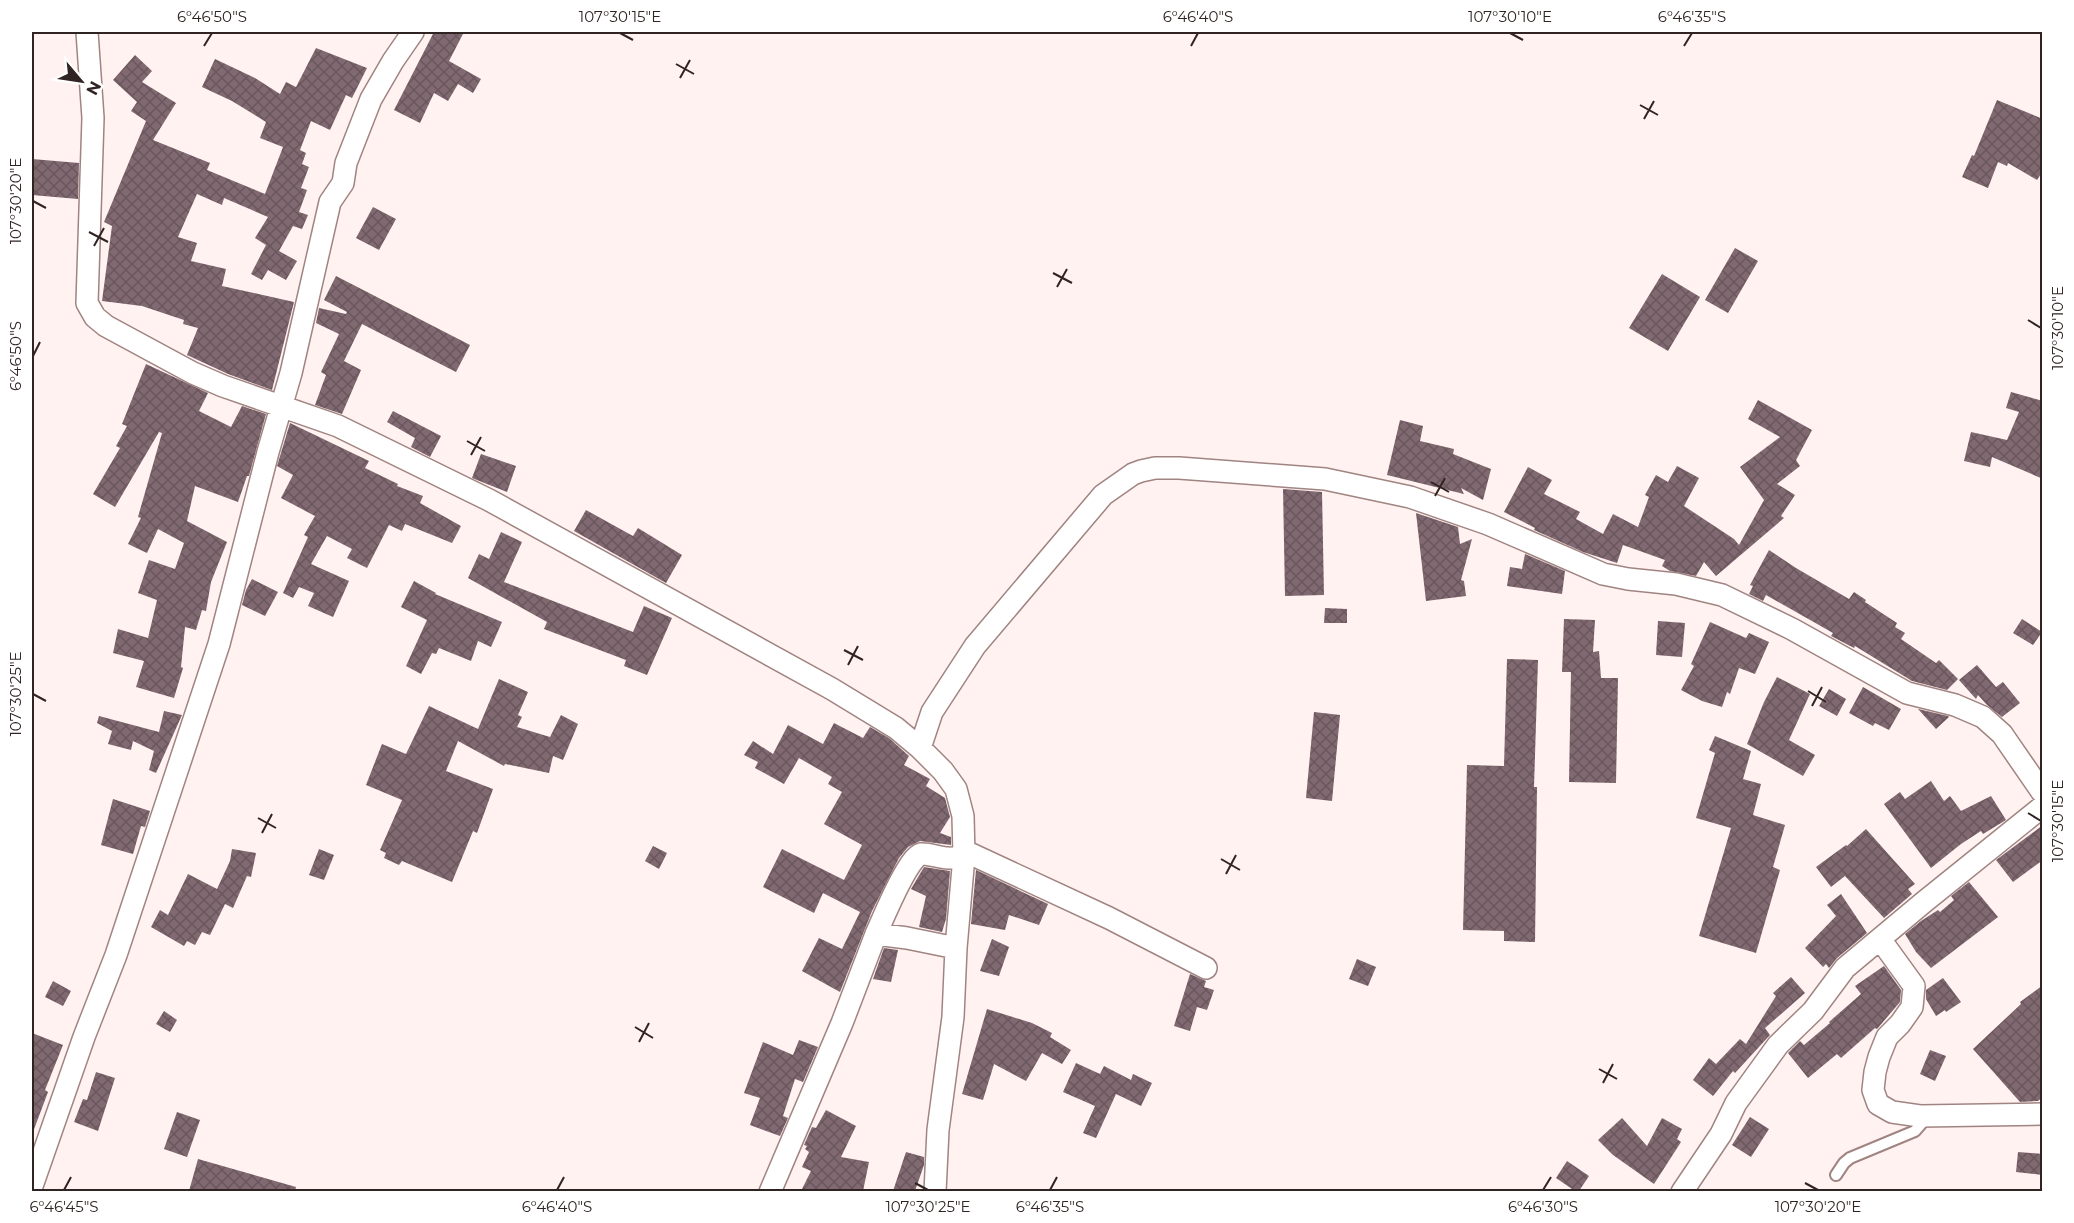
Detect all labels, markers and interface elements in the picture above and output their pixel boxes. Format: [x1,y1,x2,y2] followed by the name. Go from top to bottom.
[177,7,247,26] text: 6°46'50"S
[579,7,661,26] text: 107°30'15"E
[1163,7,1233,26] text: 6°46'40"S
[1468,7,1552,26] text: 107°30'10"E
[1658,7,1726,26] text: 6°46'35"S
[51,51,111,111] north arrow
[82,78,105,98] text: N
[6,158,25,244] text: 107°30'20"E
[2048,286,2067,370] text: 107°30'10"E
[6,321,25,391] text: 6°46'50"S
[6,651,25,737] text: 107°30'25"E
[2048,780,2067,862] text: 107°30'15"E
[29,1197,99,1216] text: 6°46'45"S
[522,1197,592,1216] text: 6°46'40"S
[885,1197,971,1216] text: 107°30'25"E
[1016,1197,1084,1216] text: 6°46'35"S
[1508,1197,1578,1216] text: 6°46'30"S
[1775,1197,1861,1216] text: 107°30'20"E

